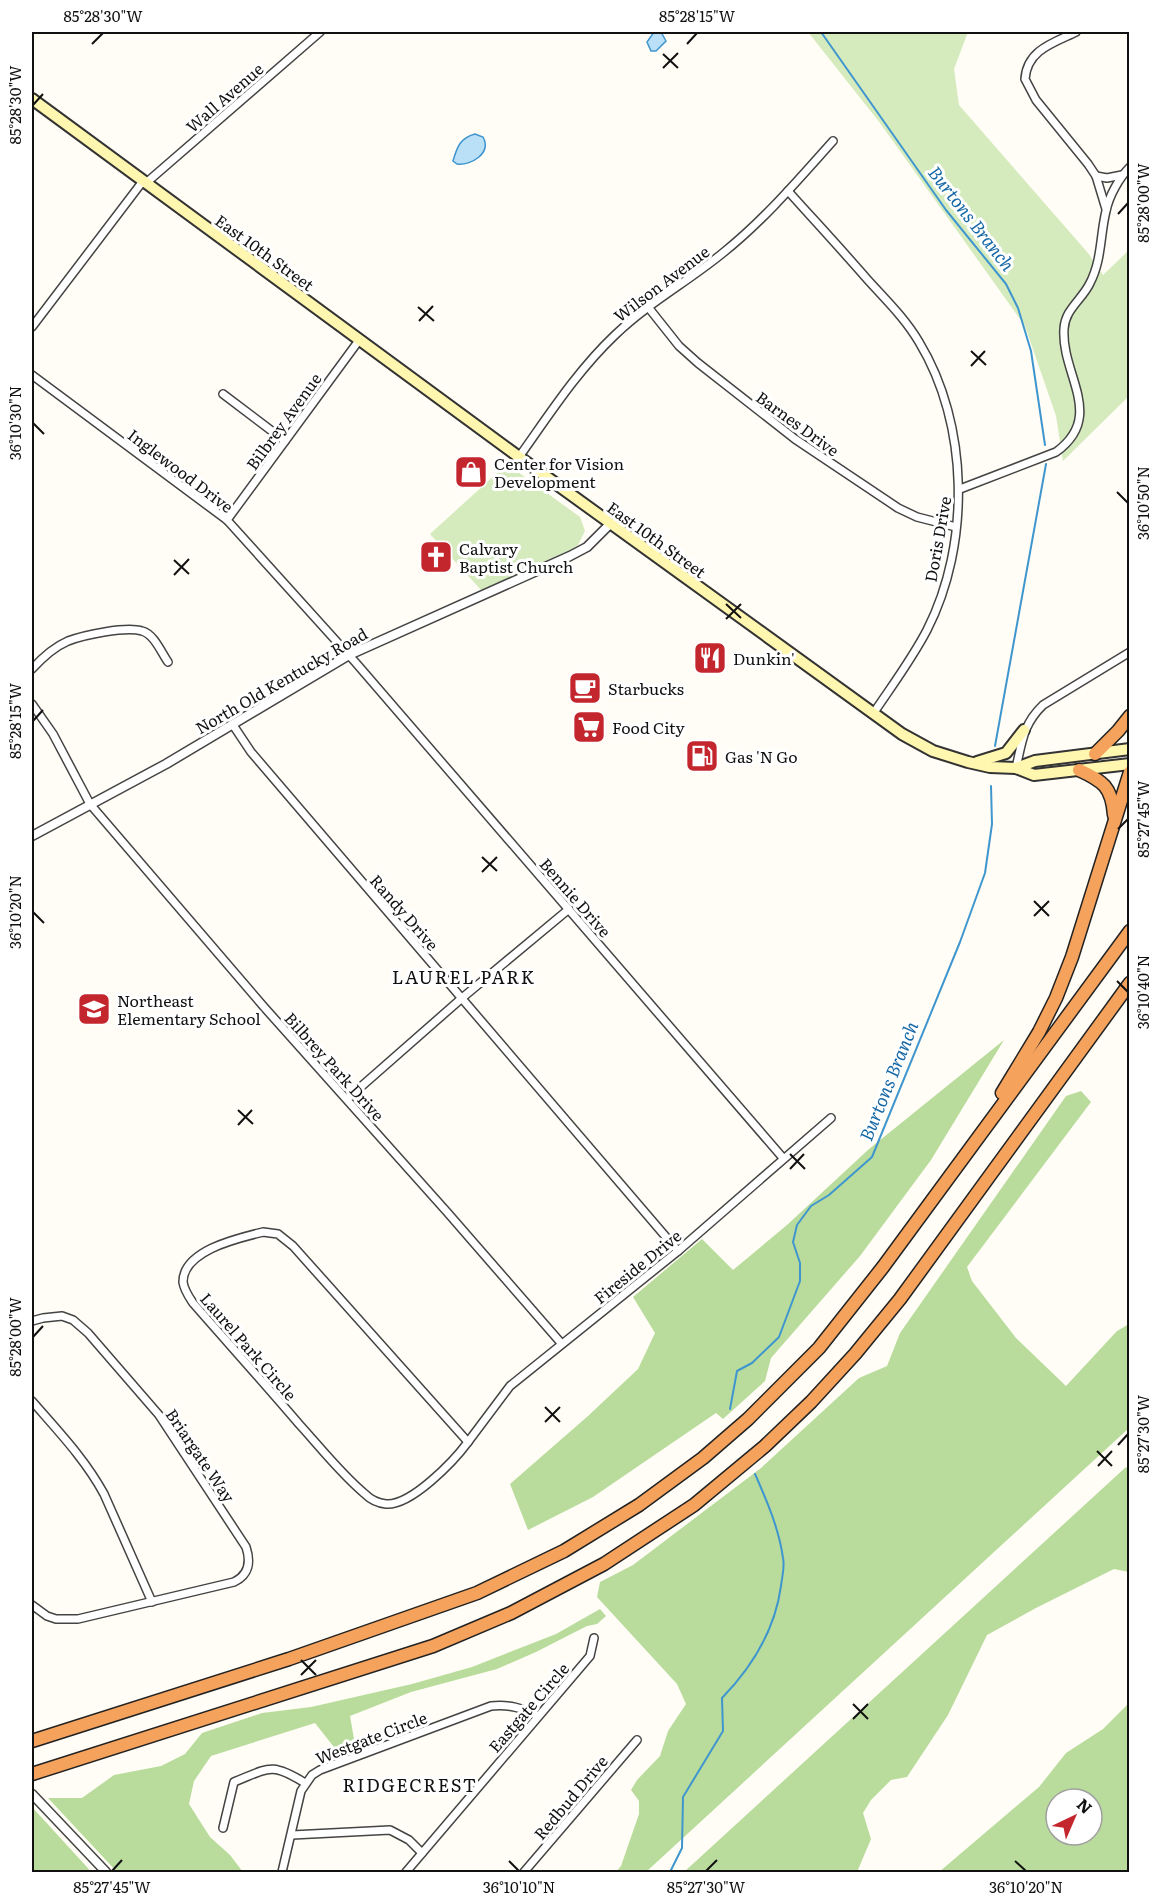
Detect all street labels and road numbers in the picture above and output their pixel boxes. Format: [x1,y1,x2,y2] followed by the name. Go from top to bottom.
[180,56,268,138] street label: Wall Avenue
[211,208,320,296] street label: East 10th Street
[608,239,714,327] street label: Wilson Avenue
[240,367,326,475] street label: Bilbrey Avenue
[751,385,845,461] street label: Barnes Drive
[123,422,239,518] street label: Inglewood Drive
[918,494,956,584] street label: Doris Drive
[603,495,712,583] street label: East 10th Street
[191,621,372,739] street label: North Old Kentucky Road
[535,852,617,942] street label: Bennie Drive
[365,869,445,955] street label: Randy Drive
[280,1006,390,1126] street label: Bilbrey Park Drive
[588,1223,686,1309] street label: Fireside Drive
[195,1287,303,1405] street label: Laurel Park Circle
[161,1403,242,1507] street label: Briargate Way
[482,1657,574,1757] street label: Eastgate Circle
[312,1705,430,1769] street label: Westgate Circle
[527,1749,613,1845] street label: Redbud Drive

